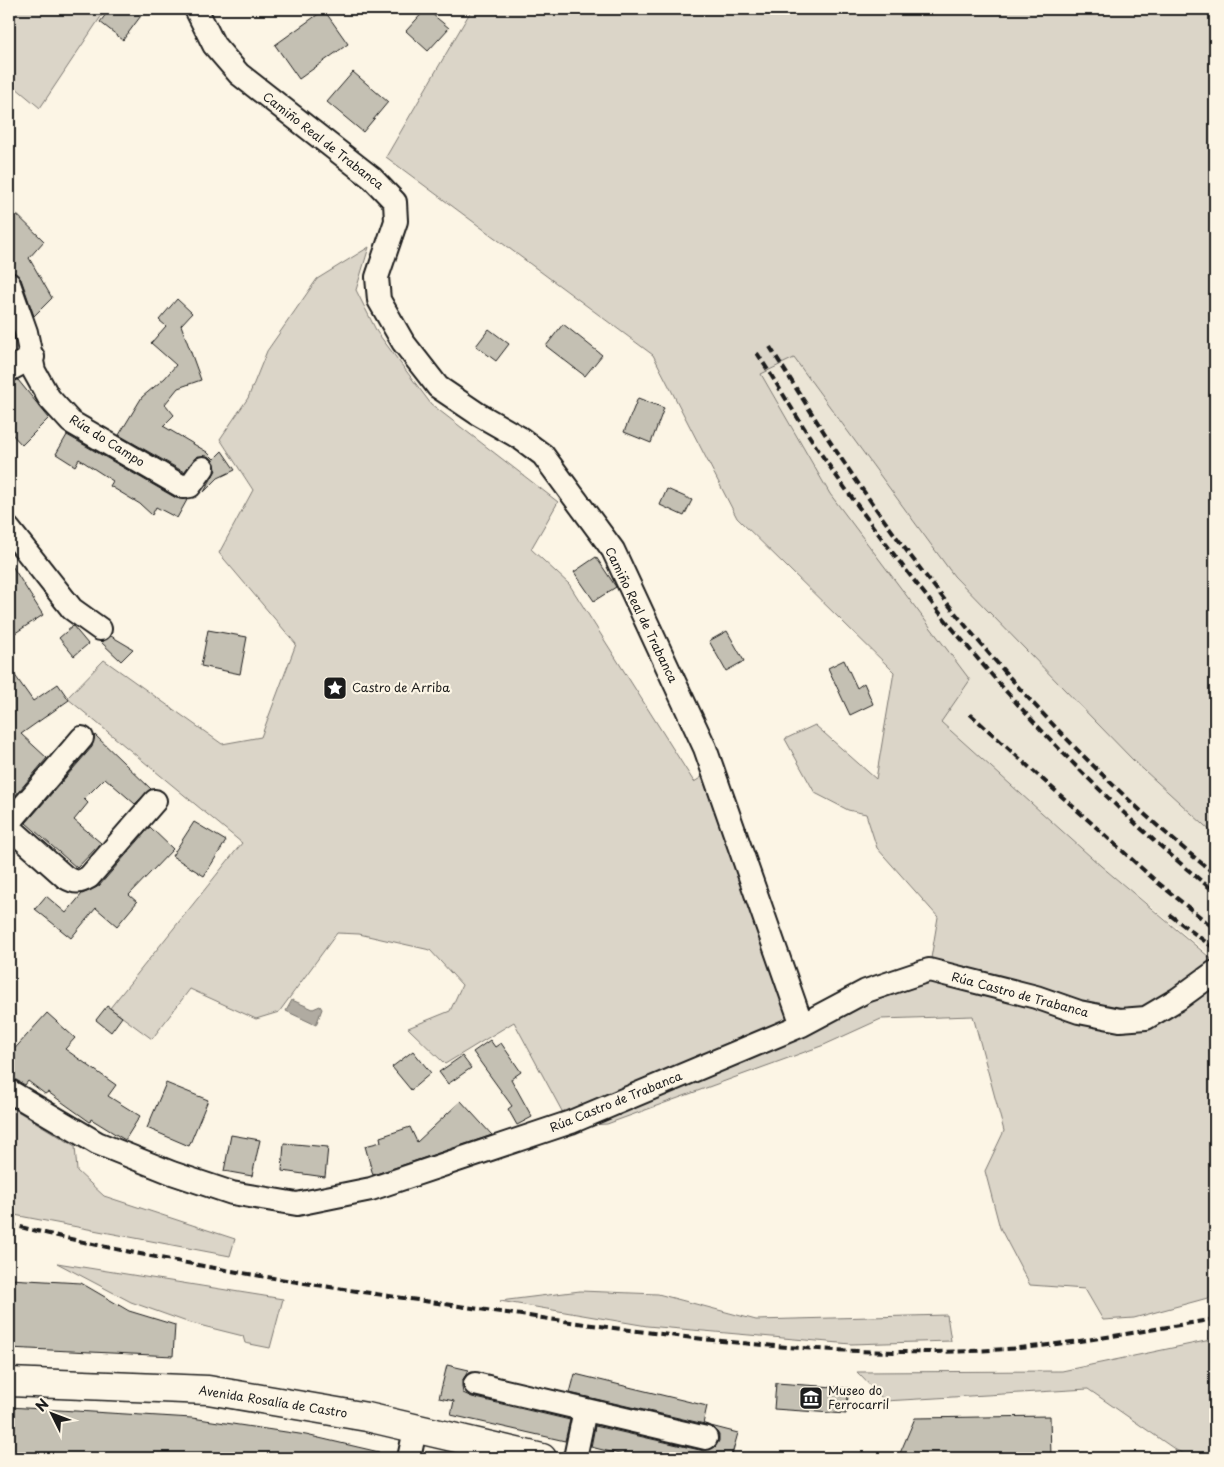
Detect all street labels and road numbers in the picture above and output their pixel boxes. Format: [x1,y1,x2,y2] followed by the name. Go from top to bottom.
[259,87,388,194] street label: Camiño Real de Trabanca
[66,410,149,471] street label: Rúa do Campo
[601,544,683,686] street label: Camiño Real de Trabanca
[950,967,1091,1021] street label: Rúa Castro de Trabanca
[547,1066,685,1136] street label: Rúa Castro de Trabanca
[198,1380,349,1422] street label: Avenida Rosalía de Castro

